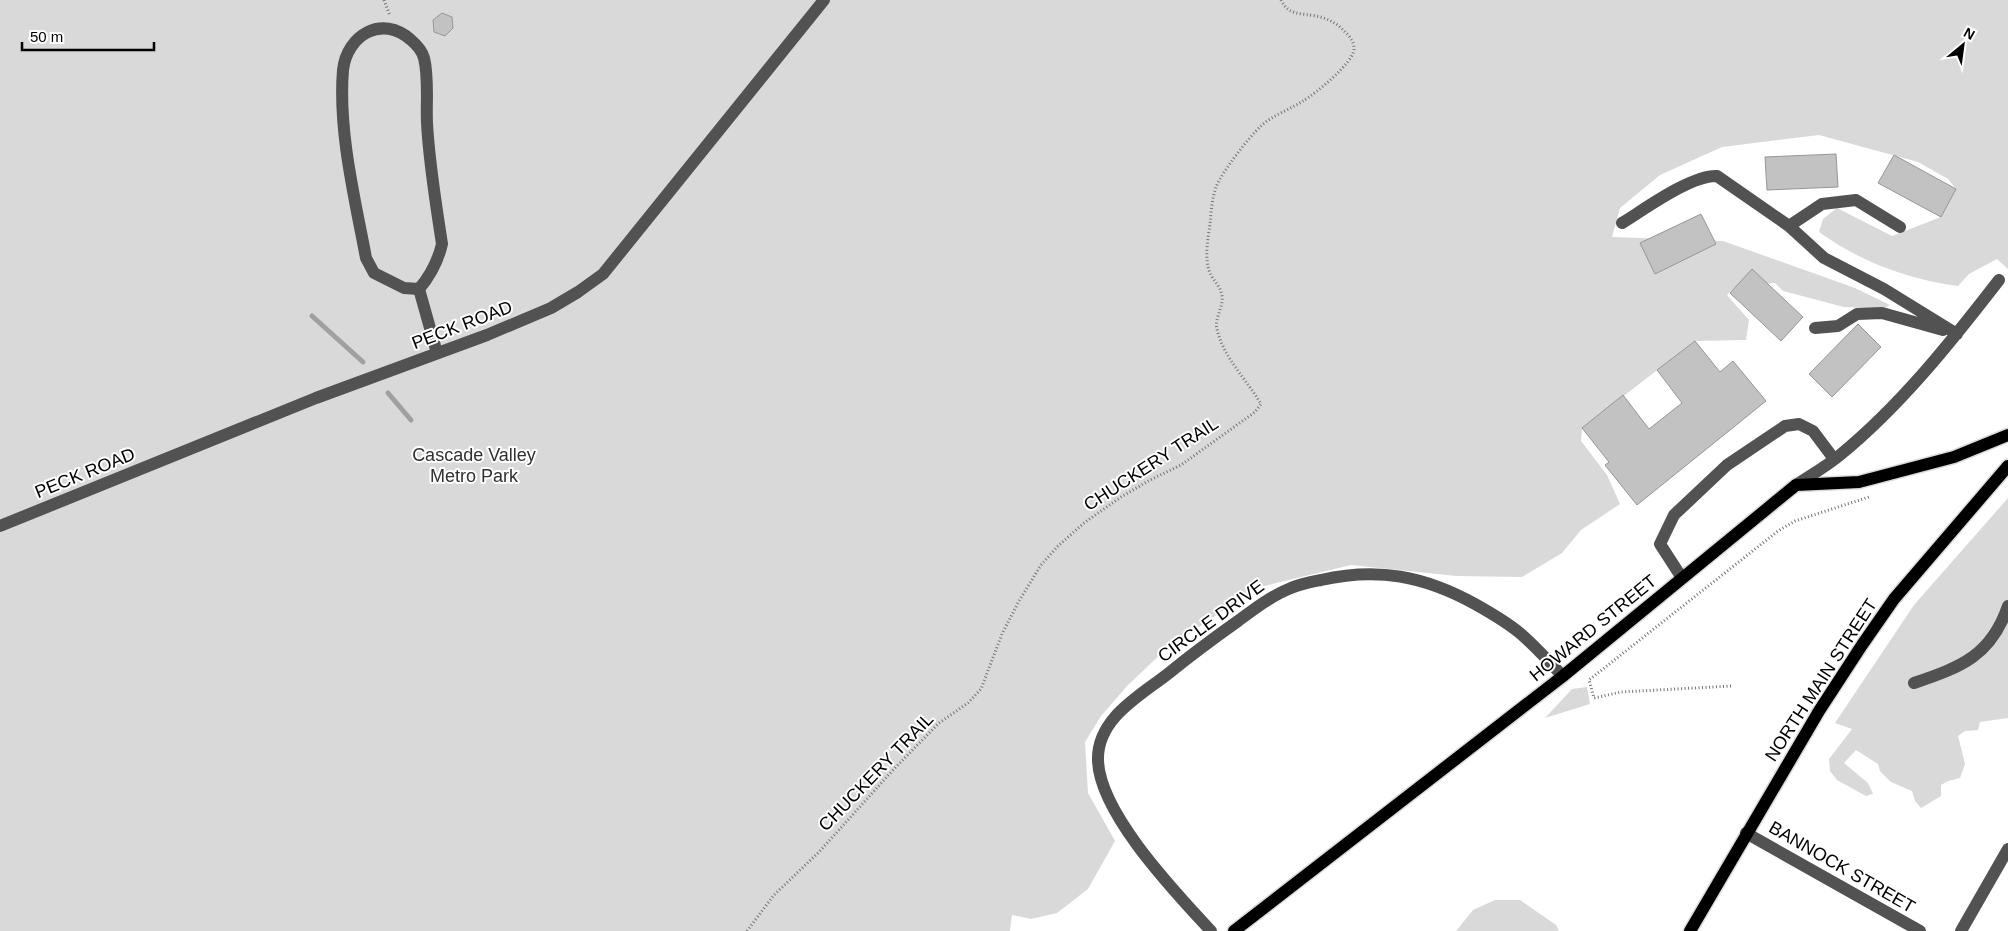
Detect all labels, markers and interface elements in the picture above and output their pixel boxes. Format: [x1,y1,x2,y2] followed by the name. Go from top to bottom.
[22,20,155,52] scale bar
[1938,20,1988,70] north arrow
[1961,24,1978,43] text: N
[30,28,63,45] text: 50 m
[409,297,515,353] street label: PECK ROAD
[1080,413,1222,515] street label: CHUCKERY TRAIL
[32,444,138,502] street label: PECK ROAD
[412,445,536,486] park label: Cascade Valley Metro Park
[1526,571,1660,685] street label: HOWARD STREET
[1154,576,1268,666] street label: CIRCLE DRIVE
[1761,595,1881,765] street label: NORTH MAIN STREET
[815,709,937,835] street label: CHUCKERY TRAIL
[1766,817,1918,917] street label: BANNOCK STREET

